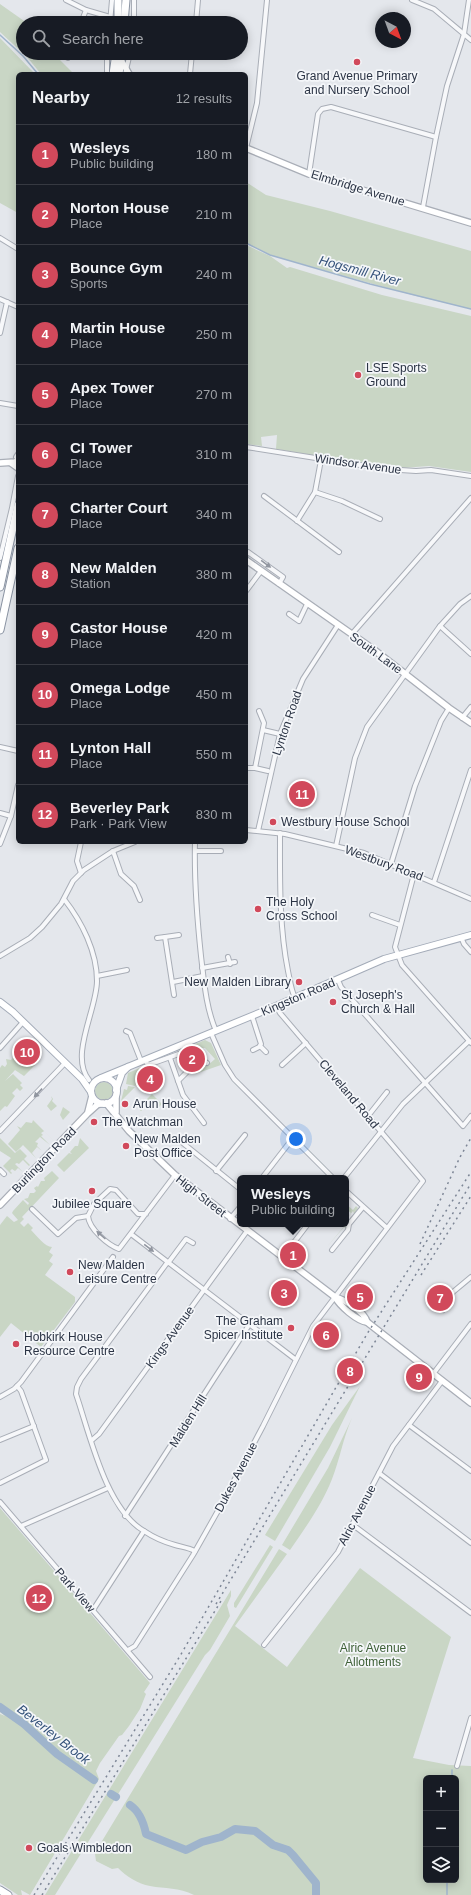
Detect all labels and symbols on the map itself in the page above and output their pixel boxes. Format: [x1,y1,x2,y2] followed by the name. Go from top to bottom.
[375,12,411,48] north arrow
[352,57,362,67] marker: Grand Avenue Primary and Nursery School
[296,69,418,97] place label: Grand Avenue Primary and Nursery School
[309,167,407,209] street label: Elmbridge Avenue
[317,252,403,289] water label: Hogsmill River
[366,361,427,389] place label: LSE Sports Ground
[353,370,363,380] marker: LSE Sports Ground
[314,451,402,477] street label: Windsor Avenue
[260,560,271,568] one-way arrow
[347,629,405,677] street label: South Lane
[269,689,305,757] street label: Lynton Road
[289,779,315,809] pin: 11
[281,815,410,829] place label: Westbury House School
[268,817,278,827] marker: Westbury House School
[343,842,425,884] street label: Westbury Road
[266,895,337,923] place label: The Holy Cross School
[253,904,263,914] marker: The Holy Cross School
[184,975,291,989] place label: New Malden Library
[259,975,337,1019] street label: Kingston Road
[294,977,304,987] marker: New Malden Library
[341,988,415,1016] place label: St Joseph's Church & Hall
[328,997,338,1007] marker: St Joseph's Church & Hall
[14,1037,40,1067] pin: 10
[179,1044,205,1074] pin: 2
[316,1057,382,1131] street label: Cleveland Road
[137,1064,163,1094] pin: 4
[33,1088,42,1098] one-way arrow
[133,1097,197,1111] place label: Arun House
[120,1099,130,1109] marker: Arun House
[102,1115,183,1129] place label: The Watchman
[89,1117,99,1127] marker: The Watchman
[9,1124,79,1196] street label: Burlington Road
[286,1129,306,1149] your location
[134,1132,201,1160] place label: New Malden Post Office
[121,1141,131,1151] marker: New Malden Post Office
[173,1172,229,1220] street label: High Street
[87,1186,97,1196] marker: Jubilee Square
[52,1197,132,1211] place label: Jubilee Square
[96,1231,105,1240] one-way arrow
[280,1240,306,1270] pin: 1
[144,1244,154,1252] one-way arrow
[78,1258,157,1286] place label: New Malden Leisure Centre
[65,1267,75,1277] marker: New Malden Leisure Centre
[271,1278,297,1308] pin: 3
[347,1282,373,1312] pin: 5
[427,1283,453,1313] pin: 7
[143,1303,197,1371] street label: Kings Avenue
[204,1314,283,1342] place label: The Graham Spicer Institute
[313,1320,339,1350] pin: 6
[286,1323,296,1333] marker: The Graham Spicer Institute
[24,1330,115,1358] place label: Hobkirk House Resource Centre
[11,1339,21,1349] marker: Hobkirk House Resource Centre
[337,1356,363,1386] pin: 8
[406,1362,432,1392] pin: 9
[166,1392,210,1450] street label: Malden Hill
[212,1439,260,1514] street label: Dukes Avenue
[335,1482,379,1548] street label: Alric Avenue
[52,1565,98,1615] street label: Park View
[26,1583,52,1613] pin: 12
[340,1641,407,1669] park label: Alric Avenue Allotments
[14,1701,94,1768] water label: Beverley Brook
[37,1841,132,1855] place label: Goals Wimbledon
[24,1843,34,1853] marker: Goals Wimbledon

